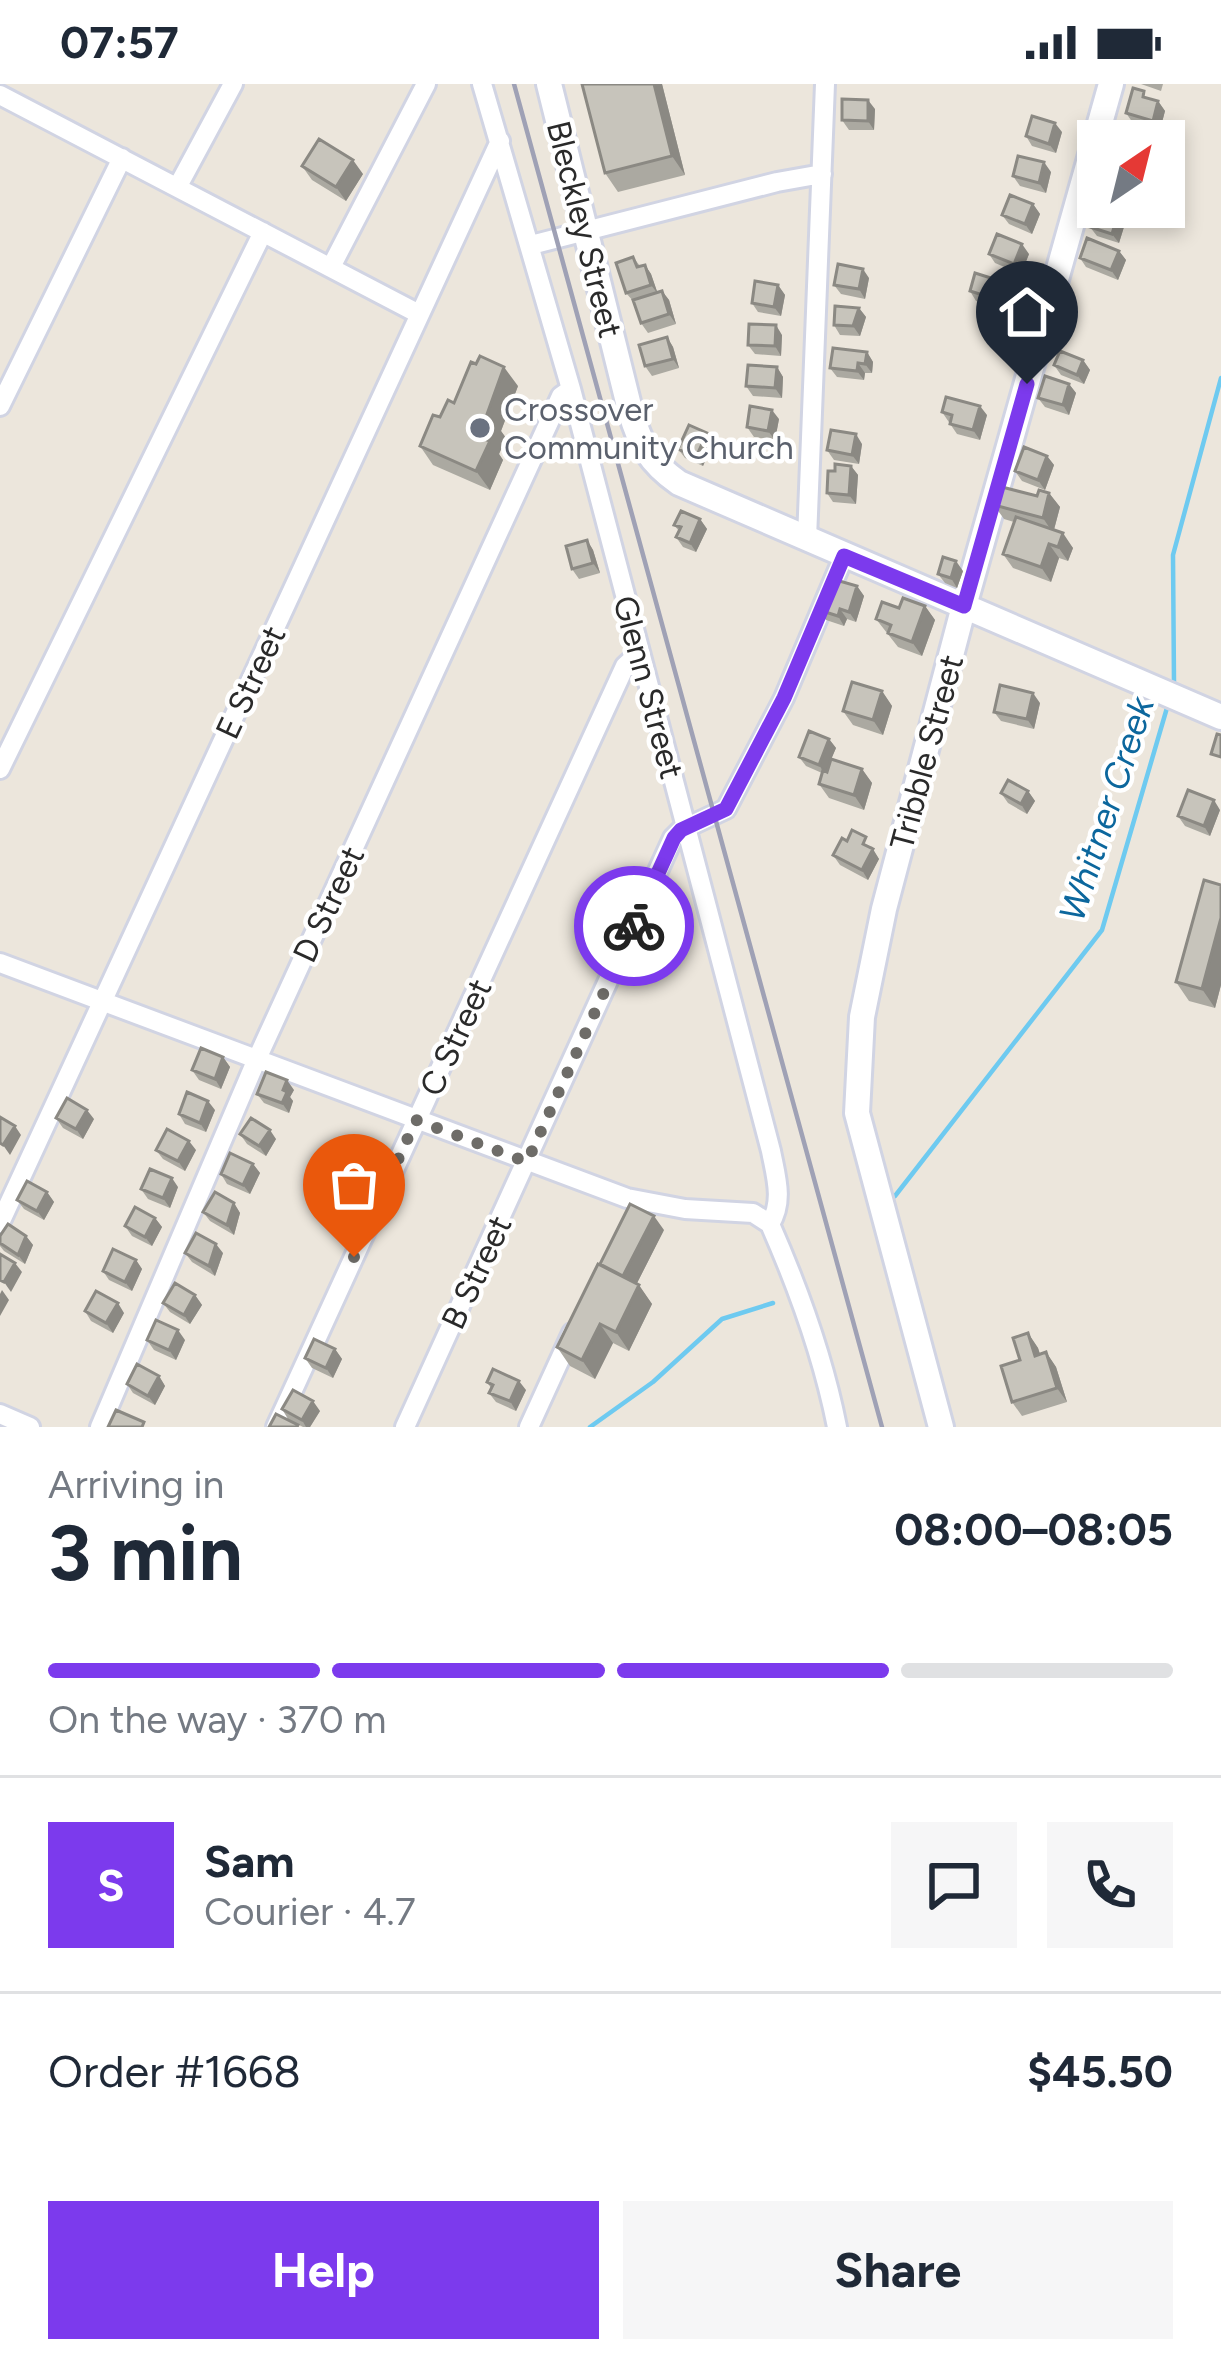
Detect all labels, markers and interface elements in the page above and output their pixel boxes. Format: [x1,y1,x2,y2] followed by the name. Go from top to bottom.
[60,15,179,69] text: 07:57
[539,117,630,342] street label: Bleckley Street
[1077,120,1185,228] north arrow
[1077,120,1185,228] map controls
[976,261,1078,384] pin
[994,279,1060,345] icon: home
[504,390,794,467] place label: Crossover Community Church
[467,415,493,441] marker: Crossover Community Church
[605,591,692,783] street label: Glenn Street
[207,620,294,745] street label: E Street
[882,650,971,854] street label: Tribble Street
[1050,690,1163,927] water label: Whitner Creek
[285,840,372,968] street label: D Street
[574,866,694,986] courier
[601,893,667,959] icon: bike
[412,973,499,1102] street label: C Street
[303,1134,405,1257] pin
[321,1152,387,1218] icon: bag
[433,1209,520,1335] street label: B Street
[48,1461,224,1508] text: Arriving in
[894,1502,1173,1556] text: 08:00–08:05
[48,1506,243,1600] text: 3 min
[48,1696,386,1743] text: On the way · 370 m
[891,1822,1017,1948] button: chat
[1047,1822,1173,1948] button: phone
[204,1834,295,1888] text: Sam
[97,1858,125,1912] text: S
[204,1888,416,1935] text: Courier · 4.7
[48,2044,301,2098] text: Order #1668
[1027,2044,1173,2098] text: $45.50
[48,2201,599,2339] button: Help
[623,2201,1173,2339] button: Share

